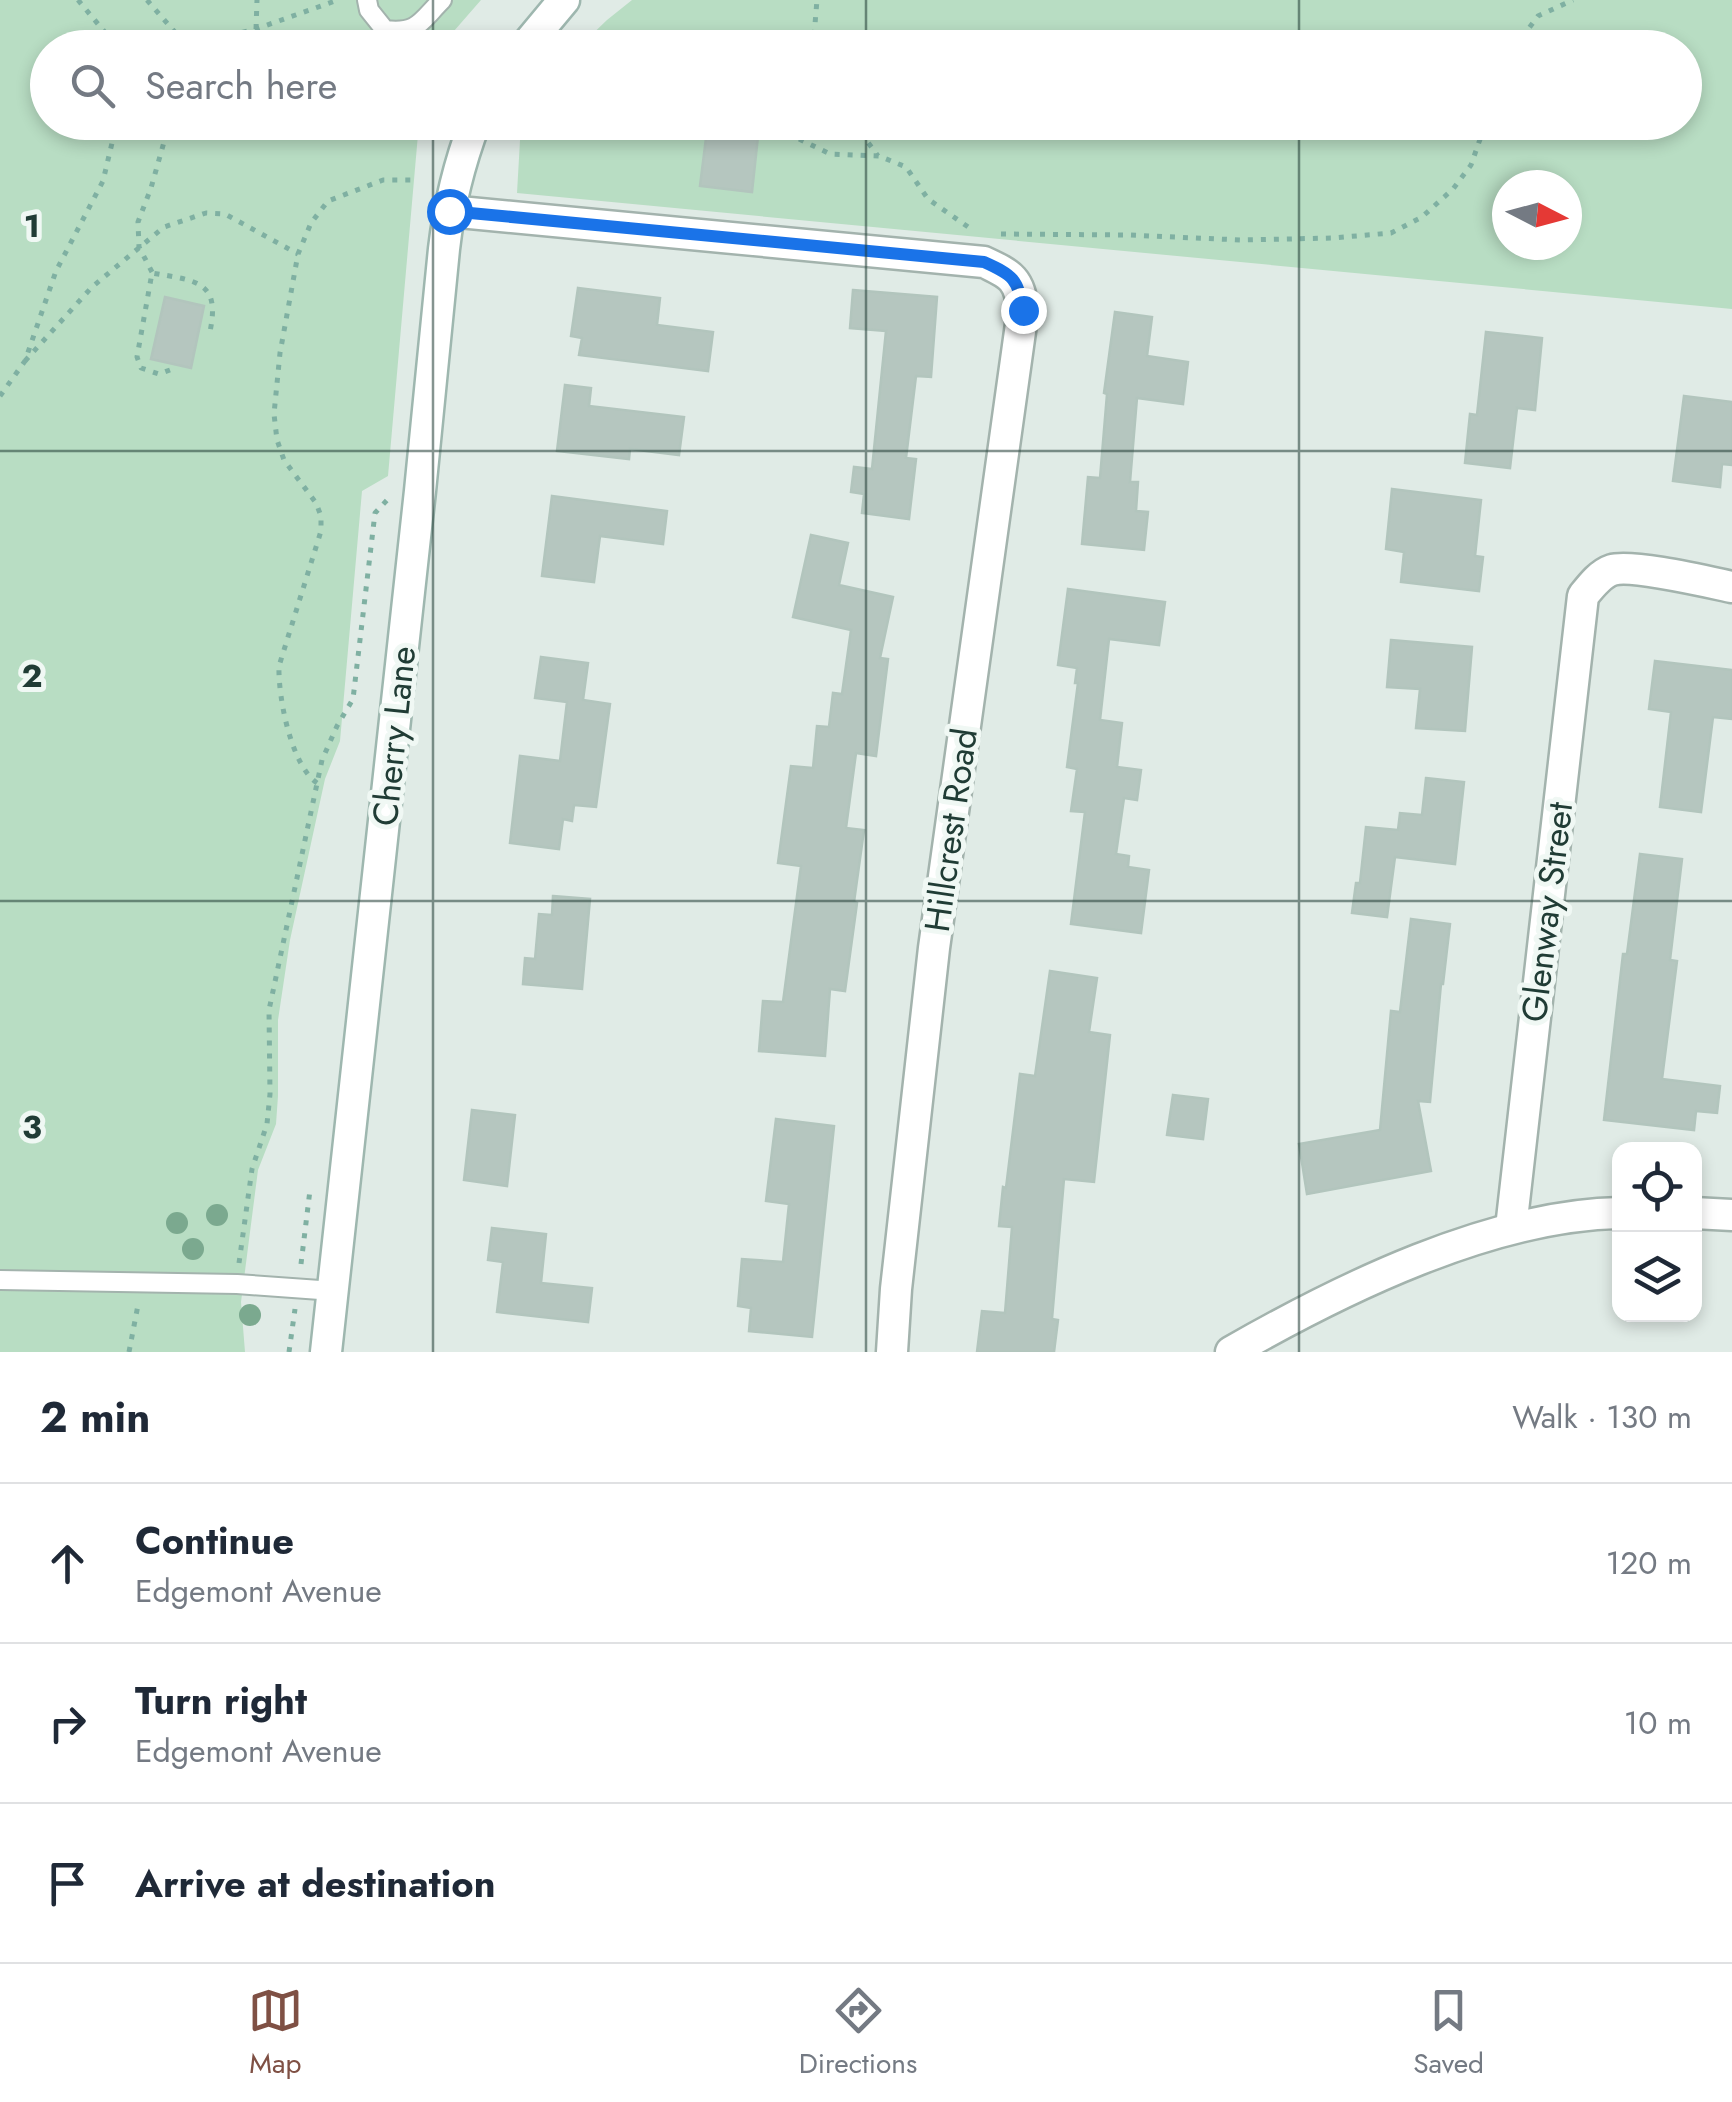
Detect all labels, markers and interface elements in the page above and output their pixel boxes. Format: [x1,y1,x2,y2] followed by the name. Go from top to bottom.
[30,30,1702,140] search box
[65,58,120,113] icon: search
[145,58,337,113] text: Search here
[1492,170,1582,260] north arrow
[427,189,473,235] route start
[24,203,40,249] text: 1
[1001,288,1047,334] route end
[360,644,428,828] street label: Cherry Lane
[22,653,43,699] text: 2
[912,725,990,935] street label: Hillcrest Road
[1509,799,1585,1025] street label: Glenway Street
[22,1104,42,1150] text: 3
[1612,1142,1702,1322] map controls
[1612,1142,1702,1232] button: locate
[1612,1232,1702,1322] button: layers
[40,1387,150,1448] text: 2 min
[1512,1394,1692,1440] text: Walk · 130 m
[135,1513,294,1568] text: Continue
[40,1536,95,1591] icon: ahead
[1606,1540,1692,1586] text: 120 m
[135,1568,382,1614] text: Edgemont Avenue
[135,1673,307,1728] text: Turn right
[40,1696,95,1751] icon: right
[1624,1700,1692,1746] text: 10 m
[135,1728,382,1774] text: Edgemont Avenue
[40,1856,95,1911] icon: arrive
[135,1856,496,1911] text: Arrive at destination
[248,1983,303,2084] tab: Map
[799,1983,917,2084] tab: Directions
[1413,1983,1484,2084] tab: Saved

